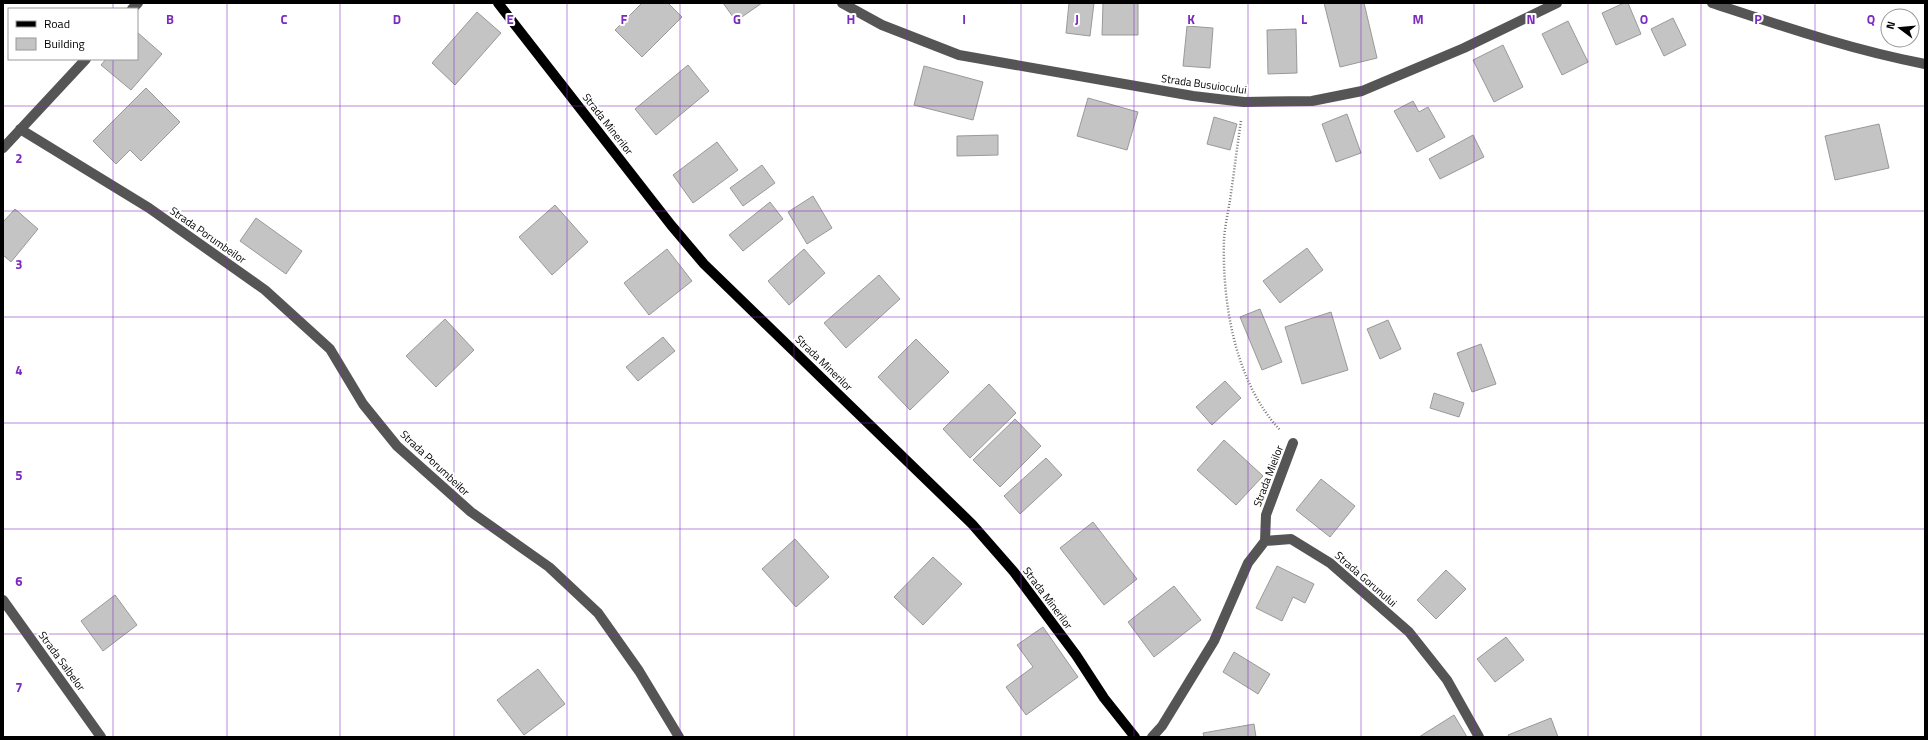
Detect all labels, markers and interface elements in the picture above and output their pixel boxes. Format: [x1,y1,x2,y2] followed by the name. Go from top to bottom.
[8,8,138,60] legend
[1880,8,1920,48] north arrow
[166,9,174,29] text: B
[280,9,288,29] text: C
[393,9,401,29] text: D
[506,9,514,29] text: E
[621,9,628,29] text: F
[733,9,741,29] text: G
[847,9,855,29] text: H
[962,9,966,29] text: I
[1075,9,1079,29] text: J
[1187,9,1195,29] text: K
[1301,9,1307,29] text: L
[1412,9,1424,29] text: M
[1526,9,1536,29] text: N
[1640,9,1648,29] text: O
[1754,9,1762,29] text: P
[1867,9,1875,29] text: Q
[44,14,70,33] text: Road
[1882,19,1899,31] text: N
[44,34,85,53] text: Building
[1160,70,1248,98] street label: Strada Busuiocului
[579,90,637,158] street label: Strada Minerilor
[15,148,23,168] text: 2
[167,203,250,267] street label: Strada Porumbeilor
[15,254,23,274] text: 3
[792,331,856,395] street label: Strada Minerilor
[15,360,23,380] text: 4
[397,427,473,500] street label: Strada Porumbeilor
[1249,443,1287,509] street label: Strada Mieilor
[15,465,23,485] text: 5
[1331,548,1401,610] street label: Strada Gorunului
[1019,564,1077,633] street label: Strada Minerilor
[15,571,23,591] text: 6
[35,628,89,694] street label: Strada Salbelor
[15,677,23,697] text: 7

